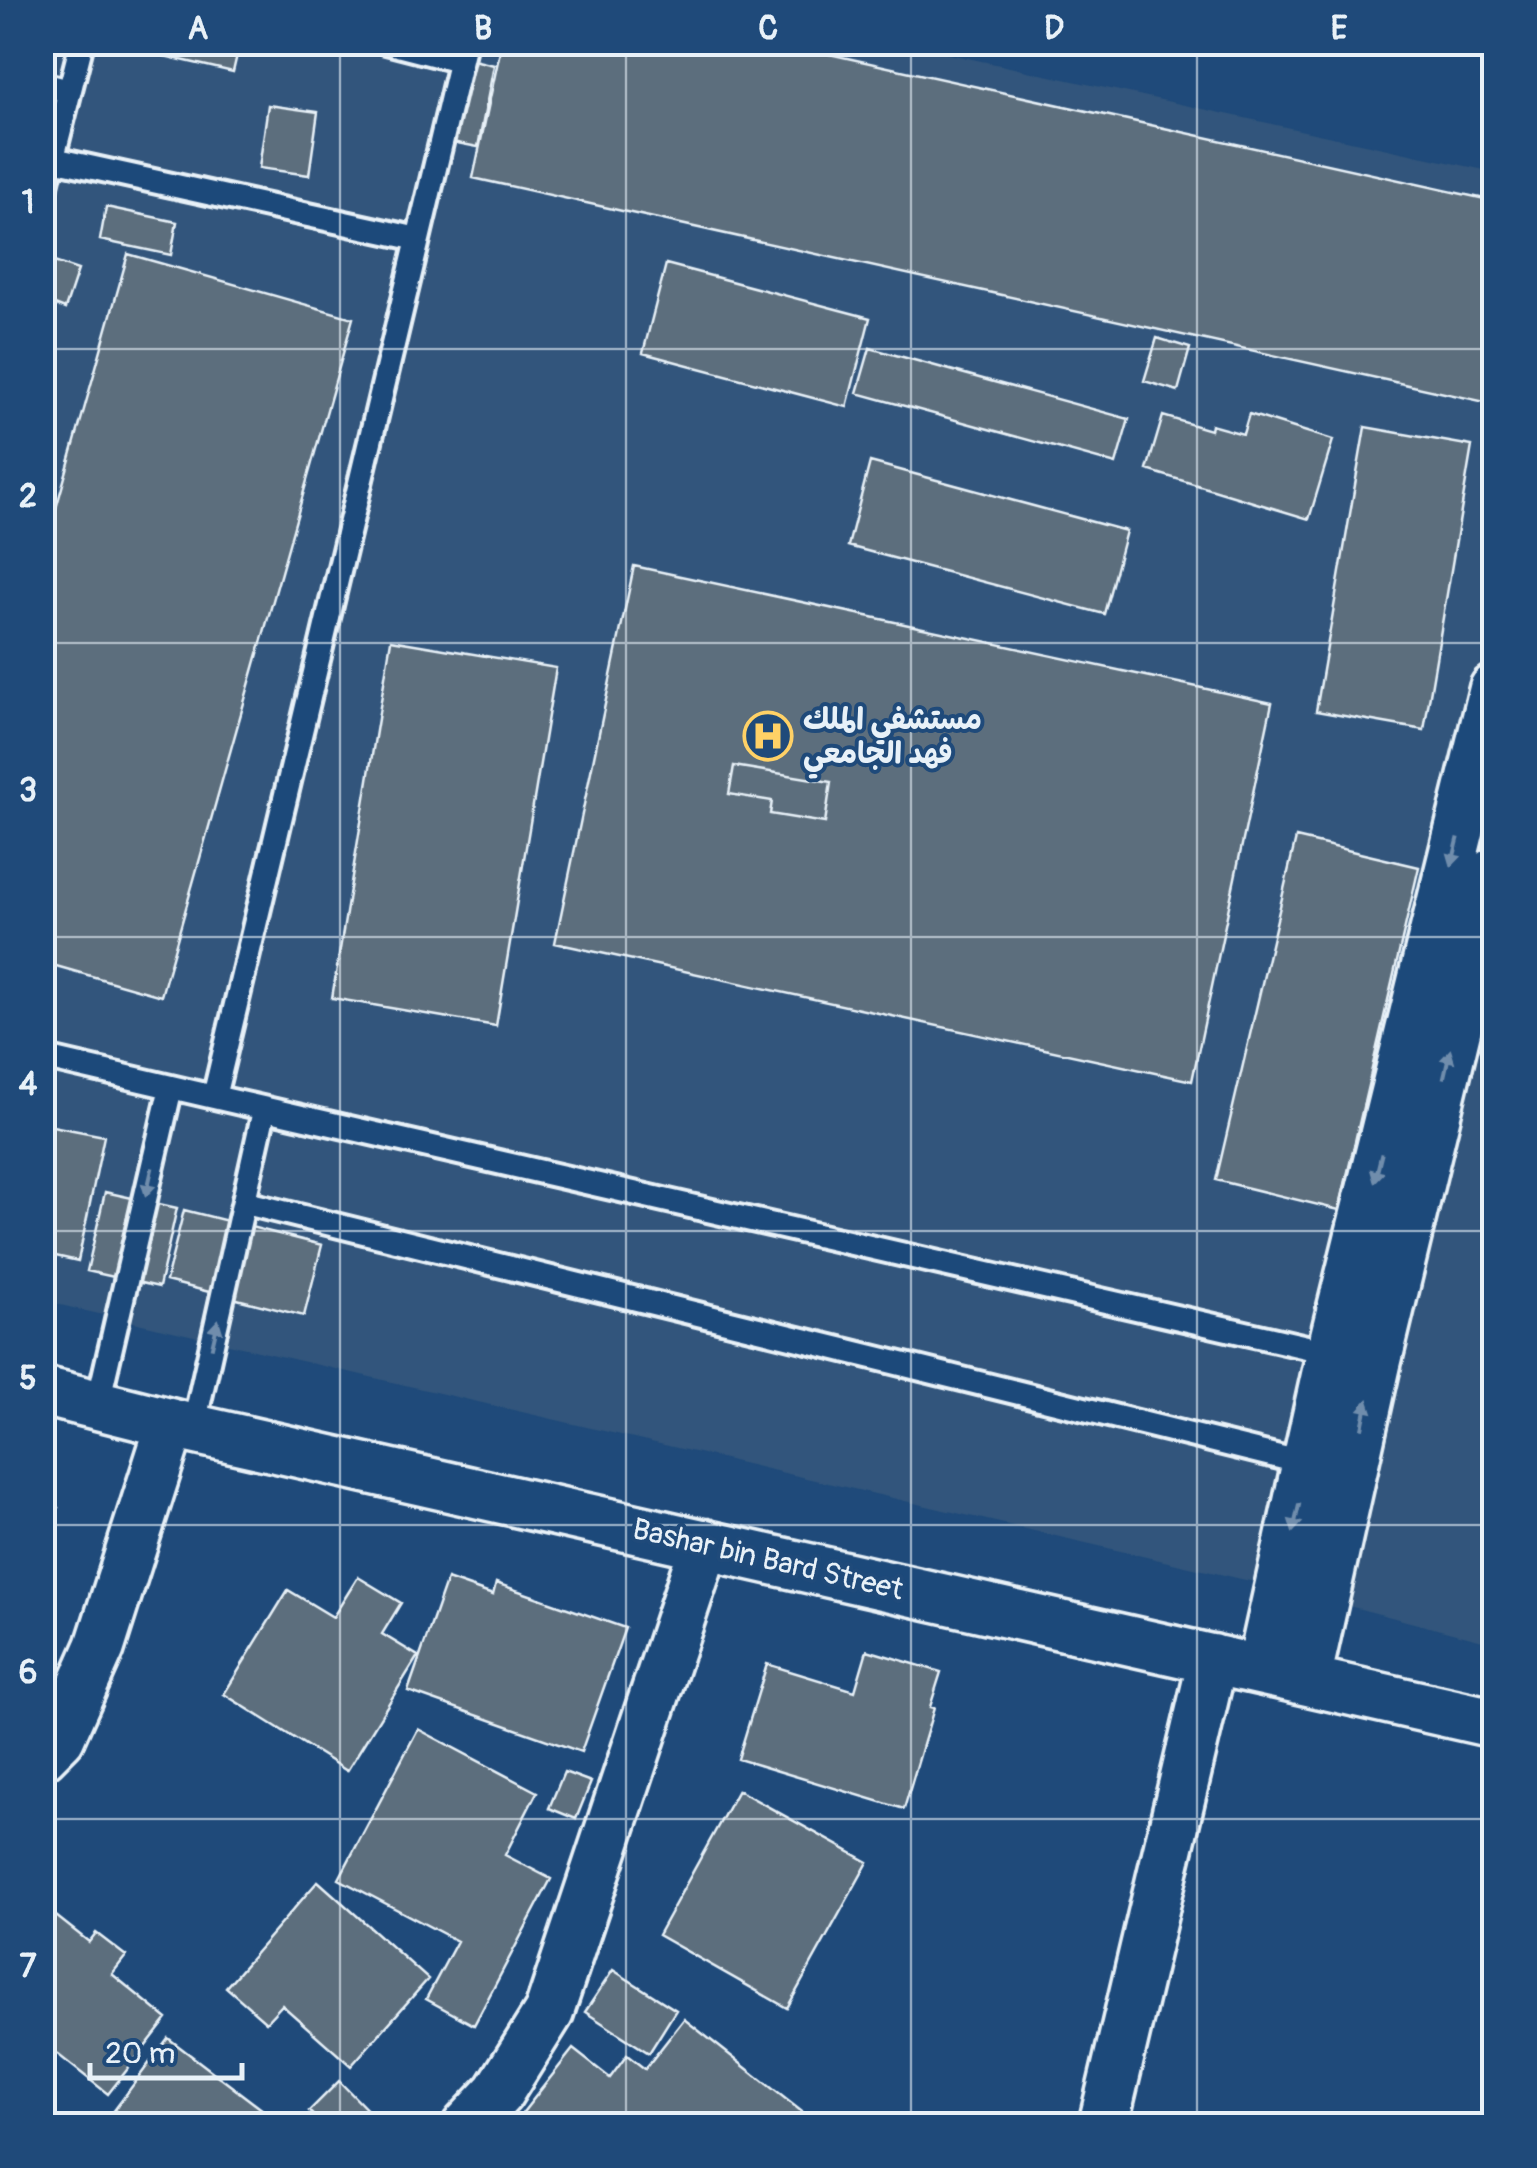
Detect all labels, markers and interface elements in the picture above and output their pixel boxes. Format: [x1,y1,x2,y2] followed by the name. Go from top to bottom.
[188,9,209,49] text: A
[474,9,492,49] text: B
[758,9,778,49] text: C
[1044,9,1064,49] text: D
[1331,9,1348,49] text: E
[22,183,34,223] text: 1
[19,477,37,517] text: 2
[803,701,982,779] place label: مستشفي الملك فهد الجامعي
[742,710,794,762] hospital icon: مستشفي الملك فهد الجامعي
[19,771,37,811] text: 3
[1447,837,1462,868] one-way arrow
[1440,1048,1455,1079] one-way arrow
[19,1065,38,1105] text: 4
[1370,1153,1385,1184] one-way arrow
[141,1167,156,1198] one-way arrow
[208,1318,223,1349] one-way arrow
[19,1359,37,1399] text: 5
[1358,1398,1373,1429] one-way arrow
[1288,1503,1303,1534] one-way arrow
[629,1510,908,1609] street label: Bashar bin Bard Street
[19,1653,37,1693] text: 6
[20,1947,37,1987] text: 7
[90,2018,242,2080] scale bar
[105,2035,175,2072] text: 20 m

